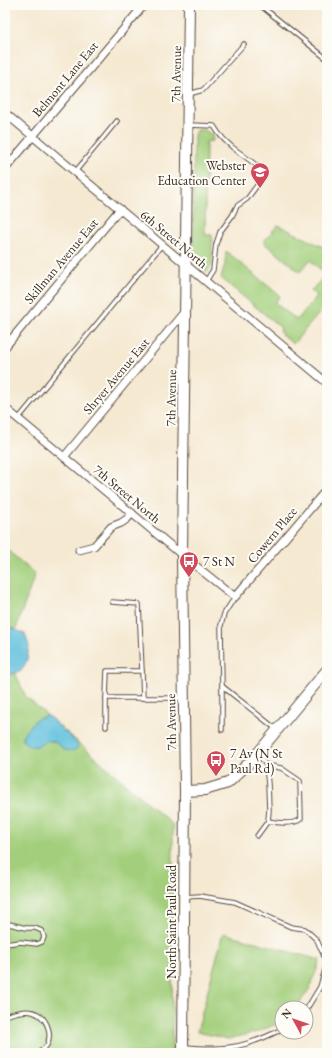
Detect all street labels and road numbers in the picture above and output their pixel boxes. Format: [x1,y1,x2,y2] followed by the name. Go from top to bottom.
[28,38,102,120] street label: Belmont Lane East
[167,45,185,103] street label: 7th Avenue
[137,206,211,272] street label: 6th Street North
[20,215,102,307] street label: Skillman Avenue East
[79,334,153,418] street label: Shryer Avenue East
[162,369,180,427] street label: 7th Avenue
[90,461,164,527] street label: 7th Street North
[243,503,301,567] street label: Cowern Place
[162,693,180,751] street label: 7th Avenue
[163,865,180,979] street label: North Saint Paul Road

